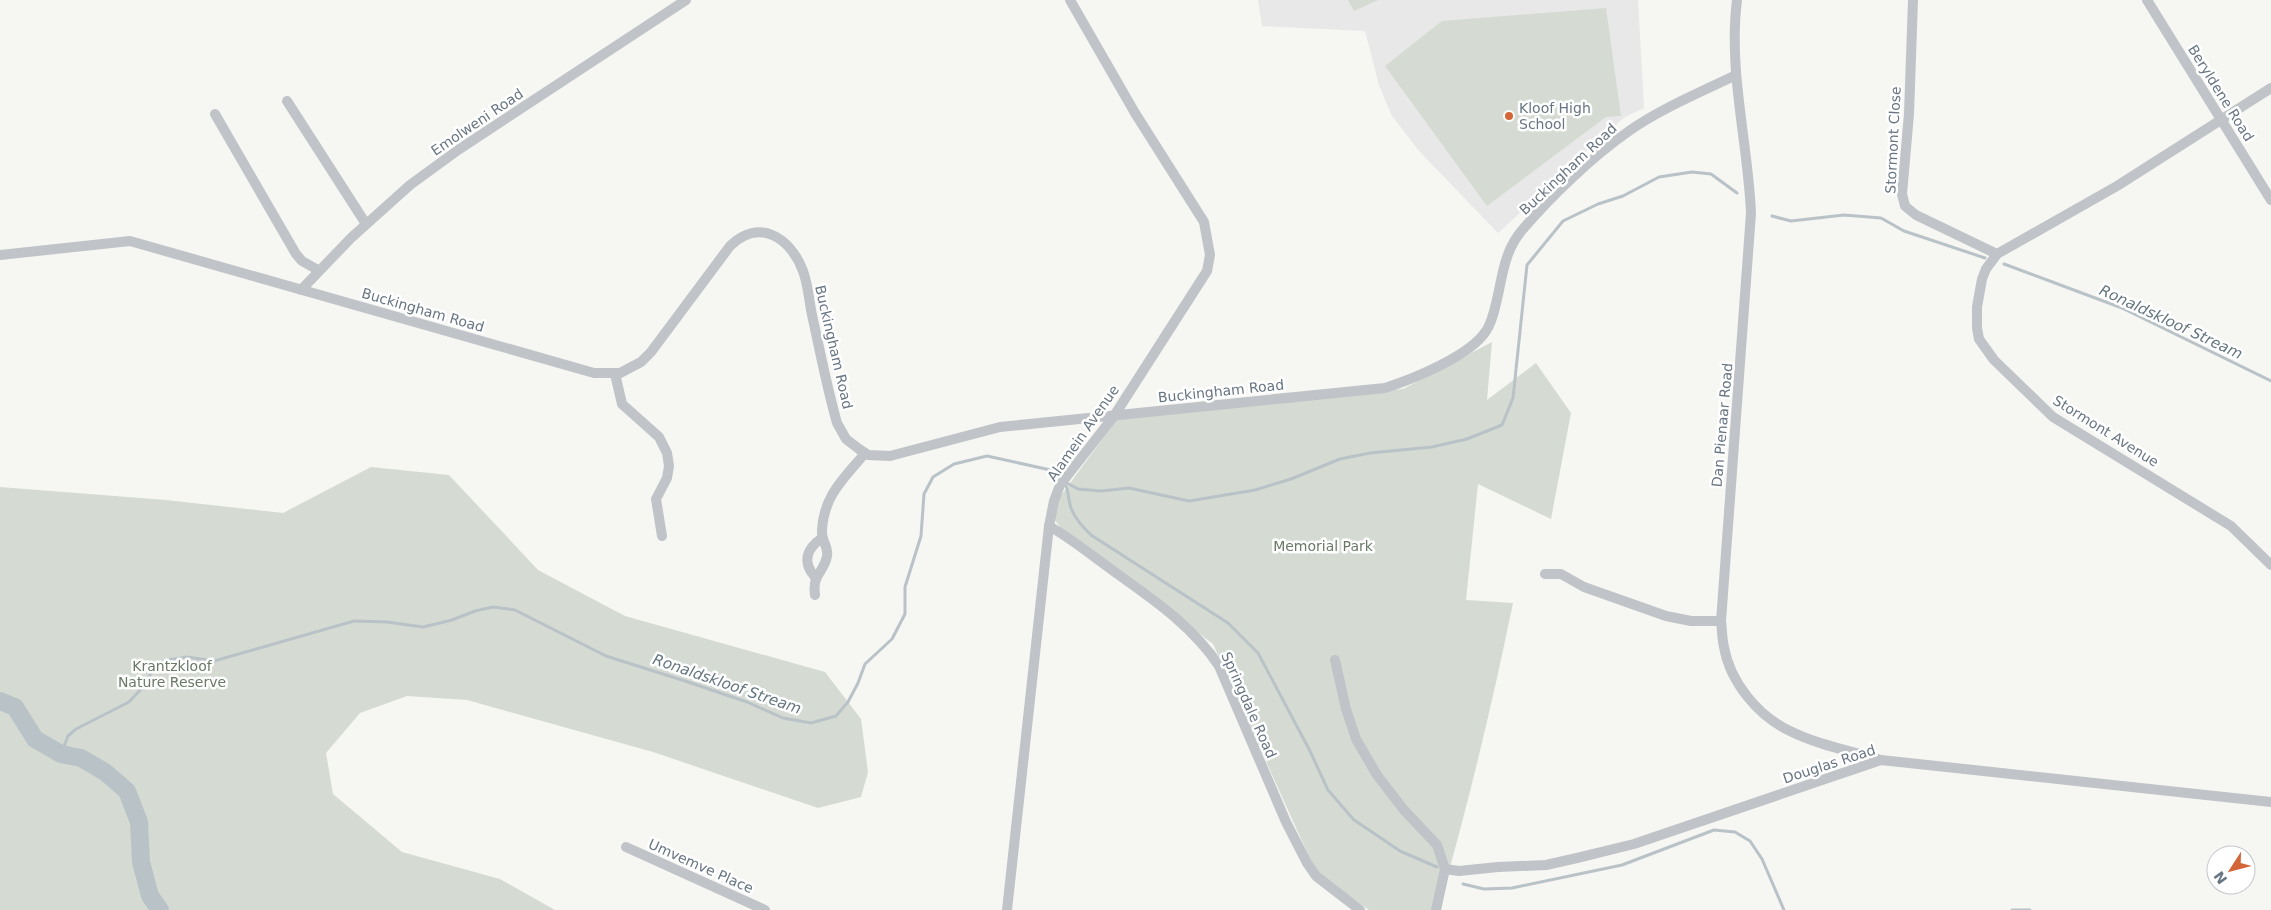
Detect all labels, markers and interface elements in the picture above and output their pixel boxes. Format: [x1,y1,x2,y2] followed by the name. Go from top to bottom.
[2185,42,2257,144] street label: Beryldene Road
[428,85,526,159] street label: Emolweni Road
[1882,86,1904,194] street label: Stormont Close
[1519,100,1591,132] place label: Kloof High School
[1503,110,1515,122] marker: Kloof High School
[1516,120,1620,218] street label: Buckingham Road
[2097,281,2245,363] water label: Ronaldskloof Stream
[812,284,856,410] street label: Buckingham Road
[360,285,486,335] street label: Buckingham Road
[1709,362,1735,488] street label: Dan Pienaar Road
[1157,376,1285,406] street label: Buckingham Road
[1044,382,1122,484] street label: Alamein Avenue
[2050,392,2162,470] street label: Stormont Avenue
[1273,538,1374,554] park label: Memorial Park
[1218,649,1280,761] street label: Springdale Road
[650,650,804,718] water label: Ronaldskloof Stream
[118,658,226,690] park label: Krantzkloof Nature Reserve
[1781,741,1877,787] street label: Douglas Road
[646,836,756,896] street label: Umvemve Place
[2206,845,2256,895] north arrow
[2211,868,2230,887] text: N

